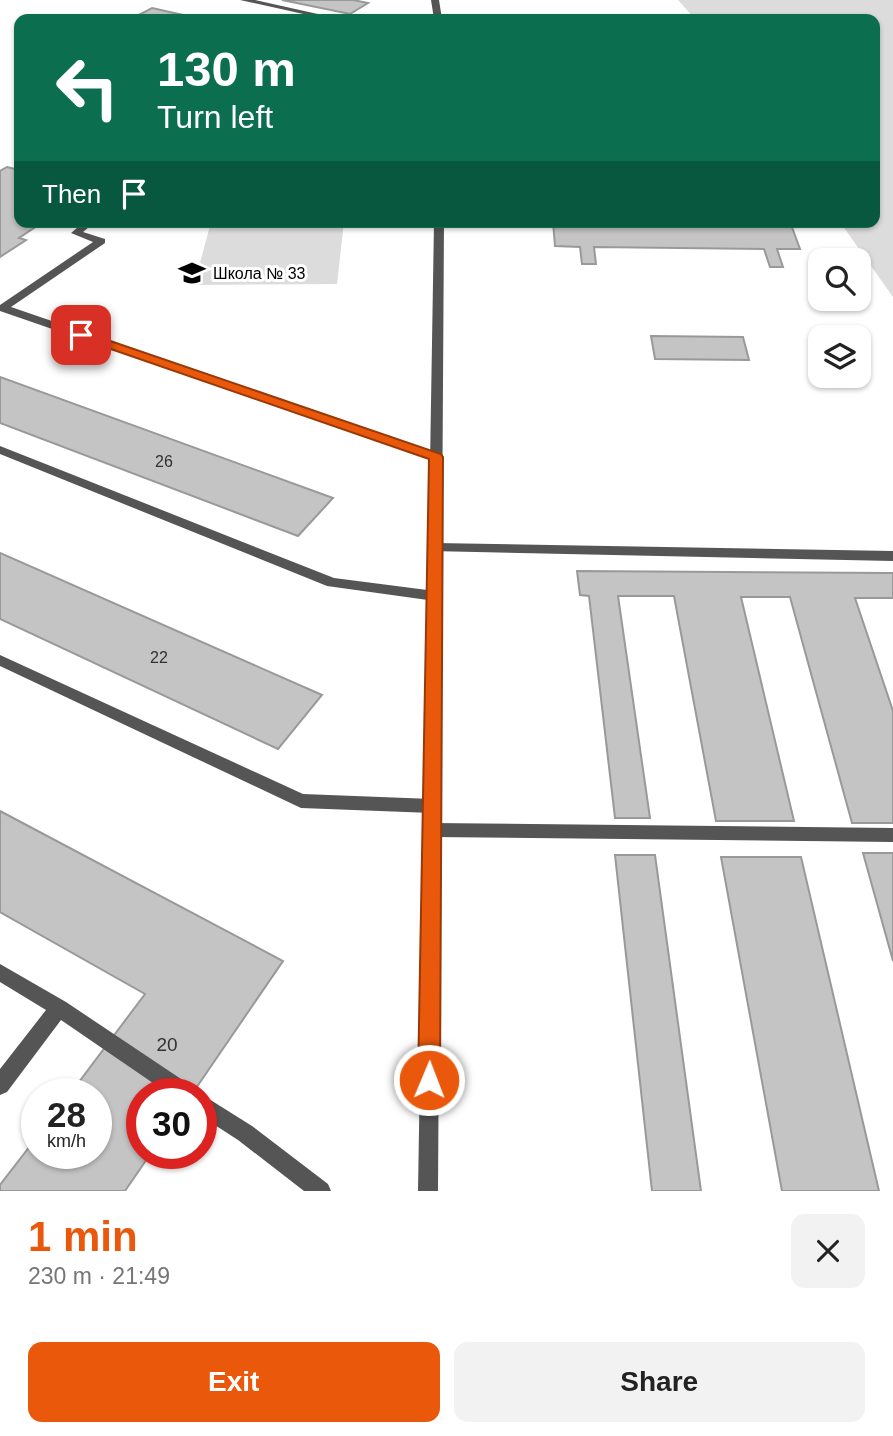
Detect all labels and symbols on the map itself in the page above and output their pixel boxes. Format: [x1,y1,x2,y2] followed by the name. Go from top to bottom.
[177,258,207,288] school or university icon: Школа № 33
[213,265,306,282] place label: Школа № 33
[51,305,111,365] pin
[155,453,173,470] house number: 26
[150,649,168,666] house number: 22
[156,1034,178,1055] house number: 20
[392,1043,466,1117] position arrow
[126,1078,217,1169] speed limit sign: 30

